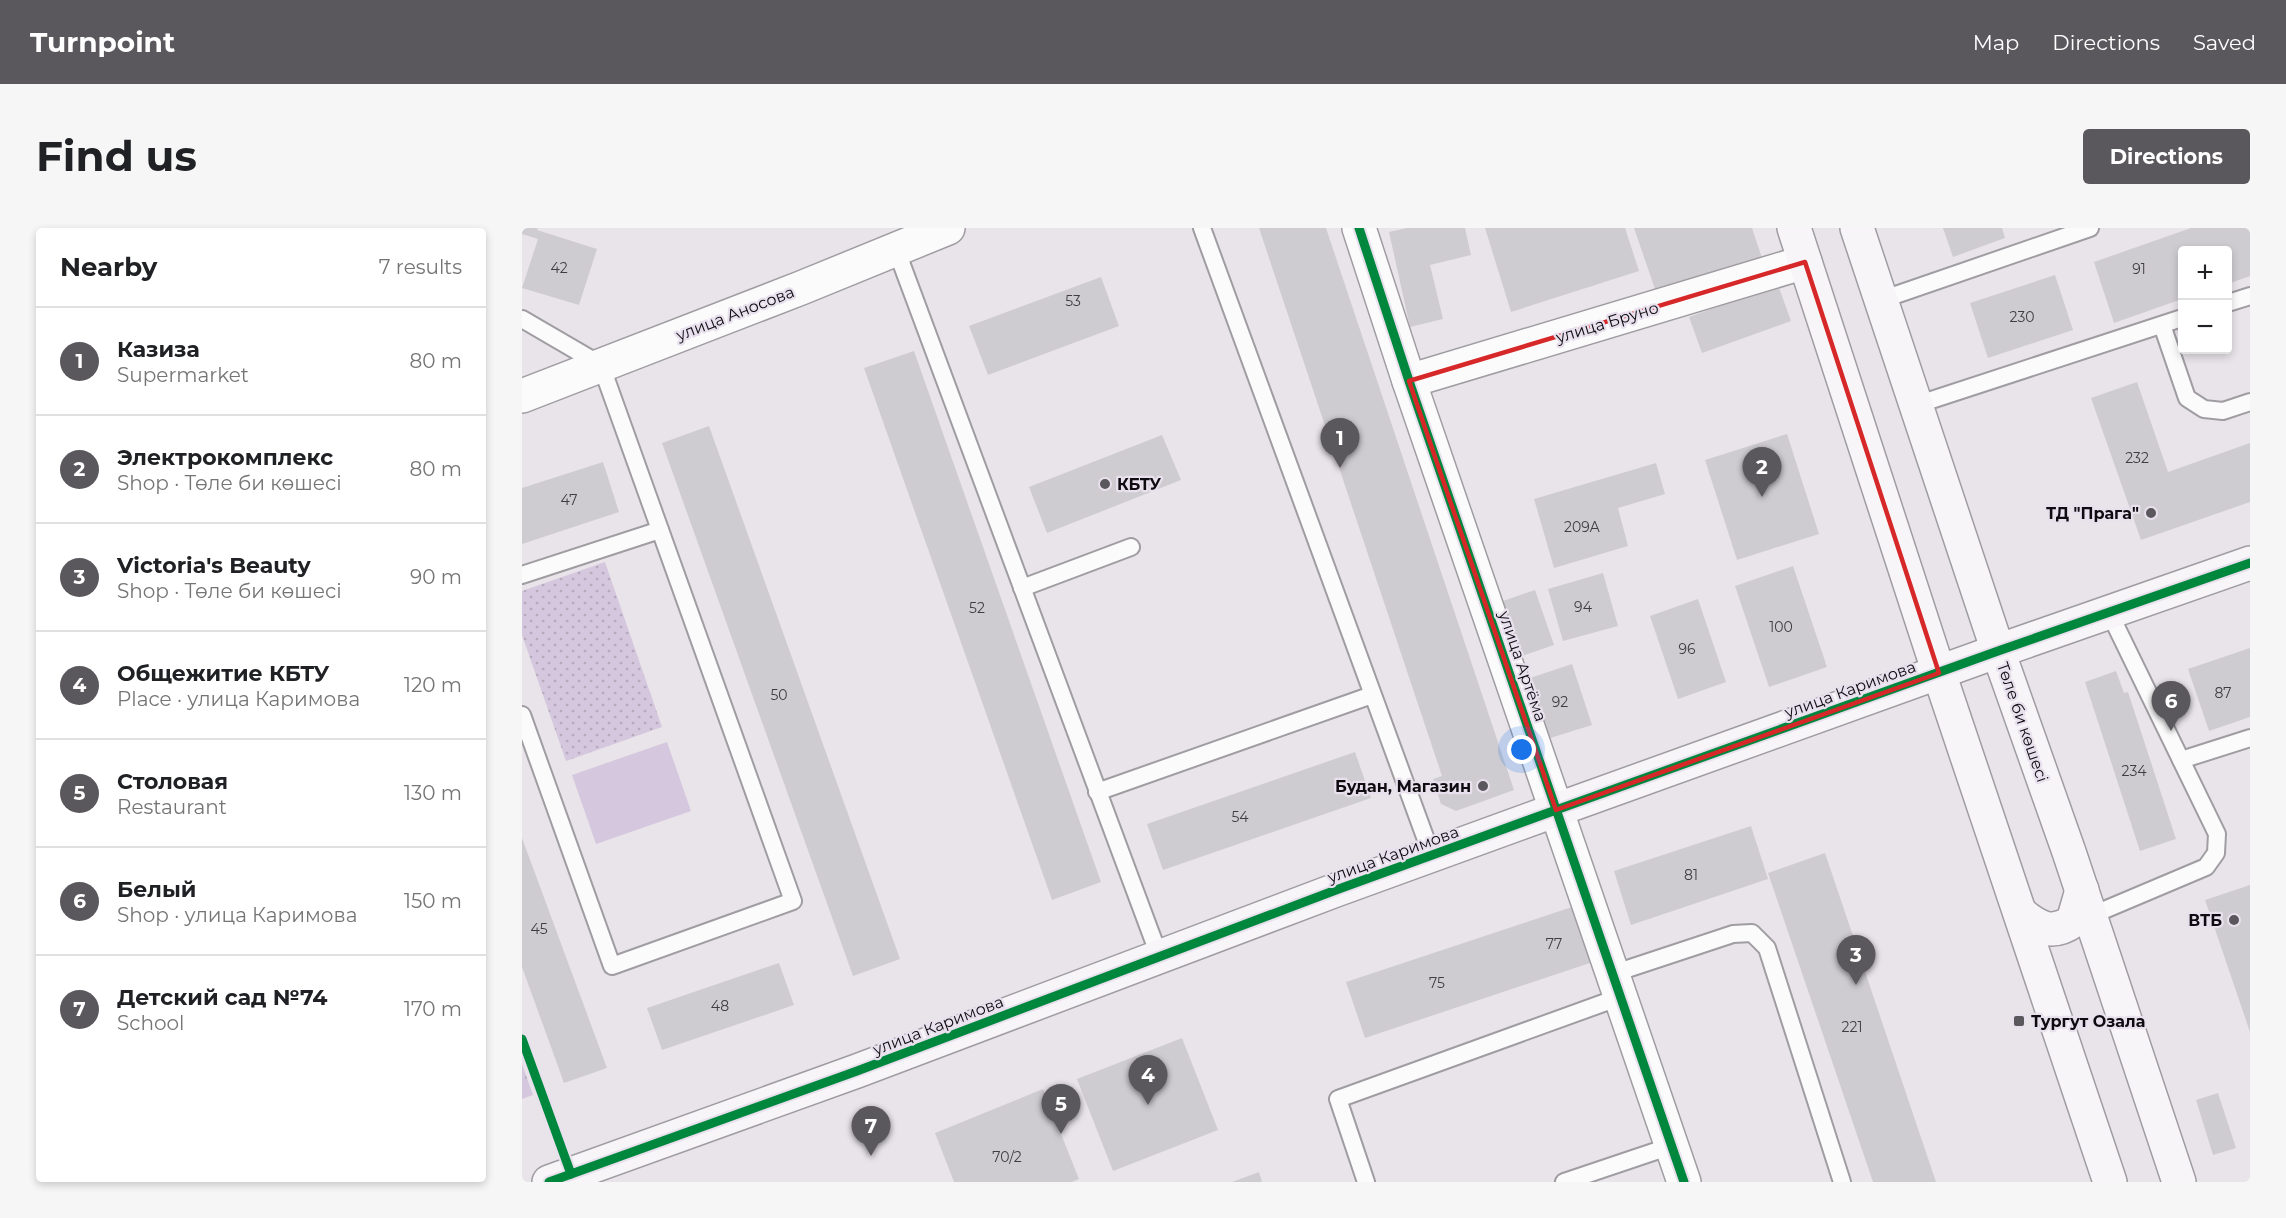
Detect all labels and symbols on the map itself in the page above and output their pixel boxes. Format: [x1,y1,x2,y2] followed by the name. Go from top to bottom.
[550,259,568,277] house number: 42
[2132,260,2146,278] house number: 91
[672,282,797,345] street label: улица Аносова
[1065,292,1081,310] house number: 53
[1553,298,1661,347] street label: улица Бруно
[2009,308,2035,326] house number: 230
[1320,418,1360,468] pin: 1
[1742,448,1782,497] pin: 2
[2125,449,2149,467] house number: 232
[1117,475,1161,494] place label: КБТУ
[1098,477,1112,491] marker: КБТУ
[561,491,577,509] house number: 47
[2046,504,2139,523] place label: ТД "Прага"
[2144,506,2158,520] marker: ТД "Прага"
[1564,518,1601,536] house number: 209А
[1574,598,1593,616] house number: 94
[969,599,985,617] house number: 52
[1494,607,1550,724] street label: улица Артёма
[1769,618,1793,636] house number: 100
[1678,640,1696,658] house number: 96
[1781,657,1918,722] street label: улица Каримова
[1993,660,2052,785] street label: Төле би көшесі
[2152,682,2190,731] pin: 6
[2214,684,2232,702] house number: 87
[770,686,788,704] house number: 50
[1552,693,1568,711] house number: 92
[1507,735,1536,764] your location
[2121,762,2147,780] house number: 234
[1335,777,1471,796] place label: Будан, Магазин
[1476,779,1490,793] marker: Будан, Магазин
[1231,808,1249,826] house number: 54
[1324,822,1461,887] street label: улица Каримова
[1684,866,1698,884] house number: 81
[2188,911,2222,930] place label: ВТБ
[2227,913,2241,927] marker: ВТБ
[530,920,548,938] house number: 45
[1546,935,1562,953] house number: 77
[1836,936,1876,985] pin: 3
[1429,974,1445,992] house number: 75
[869,992,1006,1059] street label: улица Каримова
[711,997,729,1015] house number: 48
[2031,1012,2145,1031] place label: Тургут Озала
[2012,1014,2026,1028] marker: Тургут Озала
[1842,1018,1862,1036] house number: 221
[1128,1056,1168,1105] pin: 4
[1042,1084,1080,1134] pin: 5
[852,1106,890,1156] pin: 7
[992,1148,1022,1166] house number: 70/2

